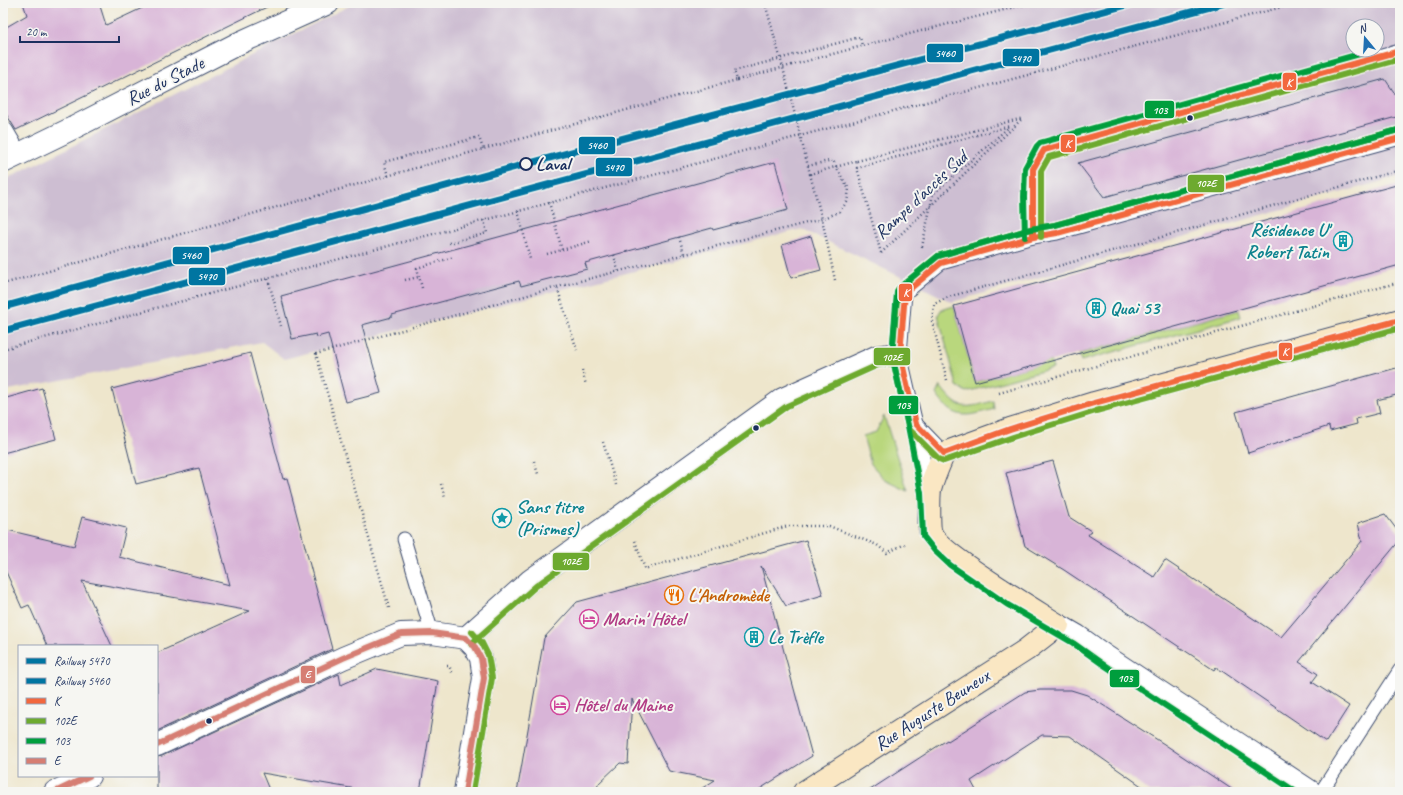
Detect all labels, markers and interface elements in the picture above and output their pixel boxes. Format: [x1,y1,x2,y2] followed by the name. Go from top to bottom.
[20,18,119,44] scale bar
[1345,18,1385,58] north arrow
[1357,20,1369,36] text: N
[26,24,48,40] text: 20 m
[926,43,964,63] line badge: 5460
[935,46,956,60] text: 5460
[1002,48,1040,67] line badge: 5470
[122,50,209,111] street label: Rue du Stade
[1011,51,1032,65] text: 5470
[1282,72,1297,91] line badge: K
[1286,75,1294,89] text: K
[1144,100,1175,119] line badge: 103
[1153,103,1168,117] text: 103
[1185,113,1195,123] unlabelled marker
[1060,134,1076,153] line badge: K
[578,136,616,155] line badge: 5460
[1065,136,1073,150] text: K
[587,138,608,152] text: 5460
[869,143,975,244] street label: Rampe d'accès Sud
[536,152,573,176] place label: Laval
[519,157,533,171] marker: Laval
[595,157,633,177] line badge: 5470
[604,160,625,174] text: 5470
[1187,174,1225,193] line badge: 102E
[1196,176,1218,190] text: 102E
[1246,218,1333,264] place label: Résidence U' Robert Tatin
[1332,230,1354,252] building icon: Résidence U' Robert Tatin
[172,246,210,265] line badge: 5460
[181,248,202,262] text: 5460
[188,267,226,286] line badge: 5470
[197,269,218,283] text: 5470
[898,283,913,302] line badge: K
[903,285,911,299] text: K
[1110,296,1162,320] place label: Quai 53
[1085,297,1107,319] building icon: Quai 53
[1278,342,1293,361] line badge: K
[1282,344,1290,358] text: K
[873,347,911,366] line badge: 102E
[882,350,904,364] text: 102E
[888,395,919,415] line badge: 103
[896,398,911,412] text: 103
[751,423,761,433] unlabelled marker
[516,495,585,541] place label: Sans titre (Prismes)
[491,507,513,529] place icon: Sans titre (Prismes)
[552,552,590,571] line badge: 102E
[561,554,583,568] text: 102E
[688,583,771,607] place label: L'Andromède
[663,584,685,606] restaurant icon: L'Andromède
[603,607,689,631] place label: Marin' Hôtel
[578,608,600,630] hotel icon: Marin' Hôtel
[768,625,825,649] place label: Le Trèfle
[743,626,765,648] building icon: Le Trèfle
[18,645,158,777] legend
[54,653,111,669] text: Railway 5470
[870,663,995,756] street label: Rue Auguste Beuneux
[300,665,316,684] line badge: E
[305,667,313,681] text: E
[1109,669,1140,688] line badge: 103
[1118,671,1133,685] text: 103
[54,673,111,689] text: Railway 5460
[54,693,63,709] text: K
[574,693,674,717] place label: Hôtel du Maine
[549,694,571,716] hotel icon: Hôtel du Maine
[54,713,78,729] text: 102E
[204,716,214,726] unlabelled marker
[54,733,72,749] text: 103
[54,753,62,769] text: E

